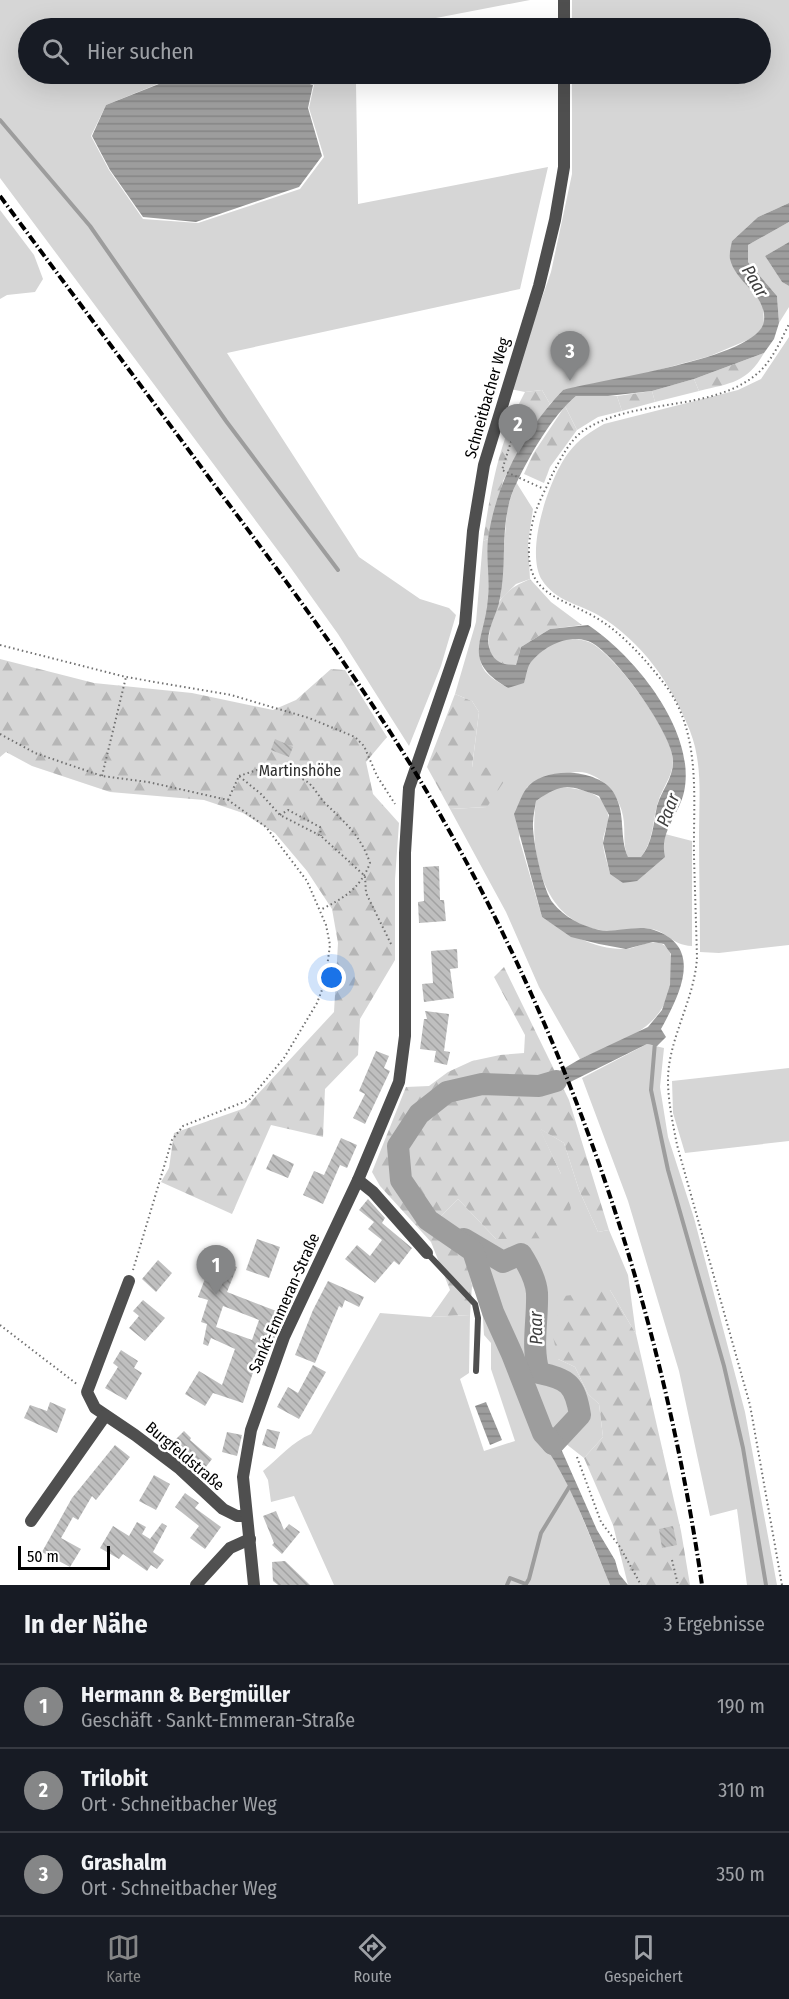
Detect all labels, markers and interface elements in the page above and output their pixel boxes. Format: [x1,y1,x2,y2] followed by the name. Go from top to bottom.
[18,18,771,84] search box
[39,35,72,68] icon: search
[87,38,194,65] text: Hier suchen
[737,261,773,302] water label: Paar
[550,332,590,381] pin: 3
[461,335,513,461] street label: Schneitbacher Weg
[498,404,538,454] pin: 2
[259,761,341,780] park label: Martinshöhe
[652,790,685,830] water label: Paar
[317,963,346,992] your location
[245,1230,323,1376] street label: Sankt-Emmeran-Straße
[196,1246,236,1295] pin: 1
[525,1310,547,1345] water label: Paar
[142,1418,228,1494] street label: Burgfeldstraße
[18,1543,110,1570] scale bar
[27,1547,59,1566] text: 50 m
[24,1609,148,1640] text: In der Nähe
[663,1612,765,1636] text: 3 Ergebnisse
[81,1681,290,1708] text: Hermann & Bergmüller
[39,1694,48,1718] text: 1
[717,1694,765,1718] text: 190 m
[81,1708,355,1732] text: Geschäft · Sankt-Emmeran-Straße
[81,1765,148,1792] text: Trilobit
[39,1778,48,1802] text: 2
[718,1778,765,1802] text: 310 m
[81,1792,277,1816] text: Ort · Schneitbacher Weg
[81,1849,167,1876] text: Grashalm
[39,1862,48,1886] text: 3
[716,1862,765,1886] text: 350 m
[81,1876,277,1900] text: Ort · Schneitbacher Weg
[106,1931,141,1986] tab: Karte
[354,1931,392,1986] tab: Route
[604,1931,683,1986] tab: Gespeichert

